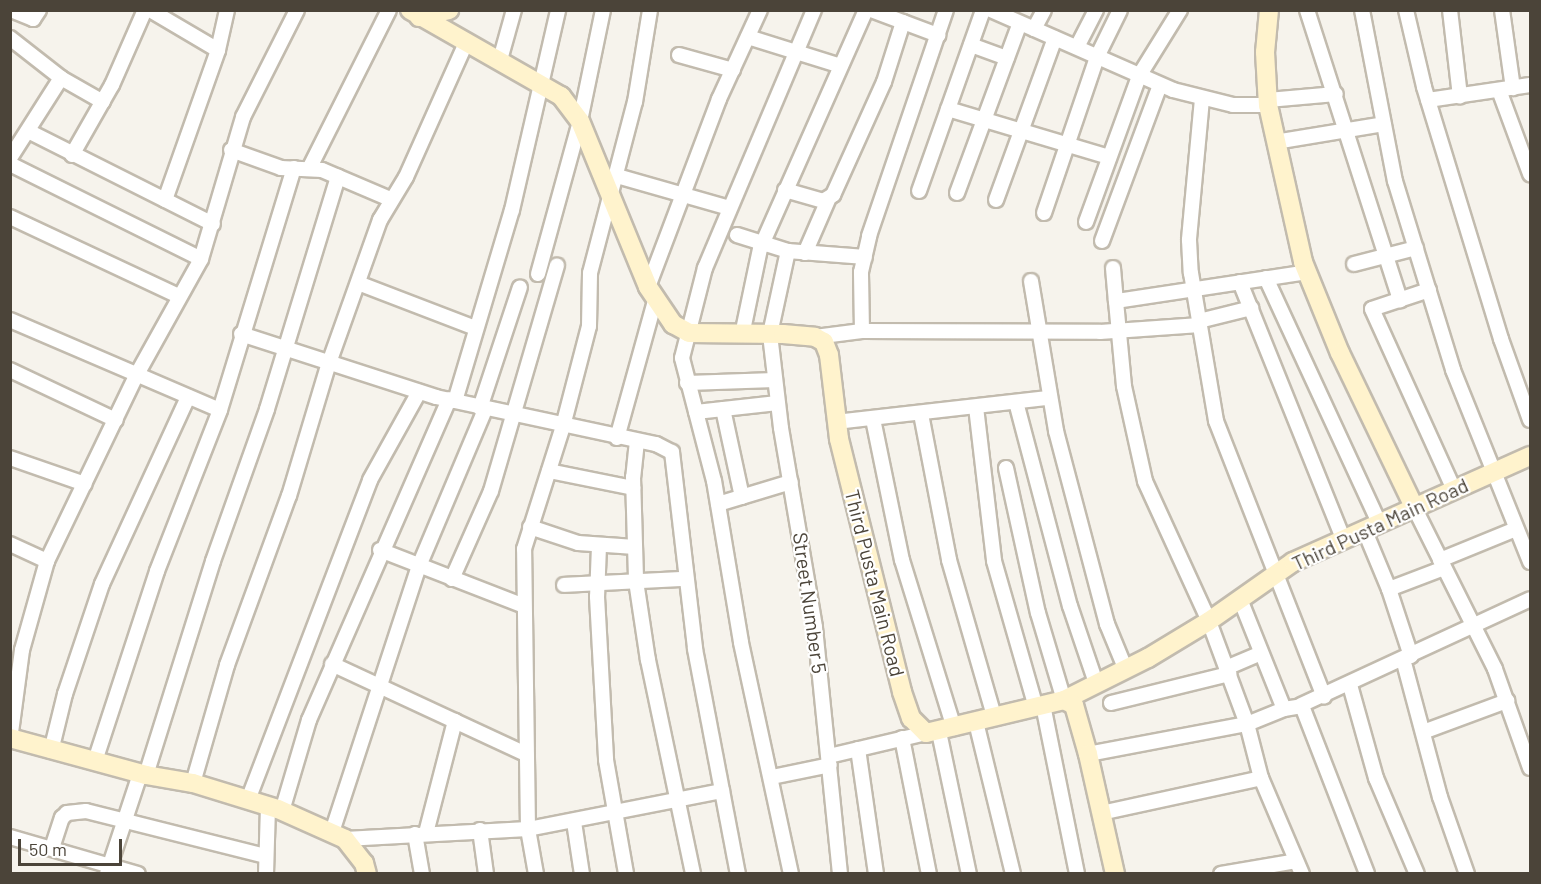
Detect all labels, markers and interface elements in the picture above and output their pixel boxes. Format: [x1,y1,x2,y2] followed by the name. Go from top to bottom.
[1288,473,1472,575] street label: Third Pusta Main Road
[840,487,910,679] street label: Third Pusta Main Road
[788,531,832,675] street label: Street Number 5
[21,827,124,865] scale bar
[29,838,67,860] text: 50 m

